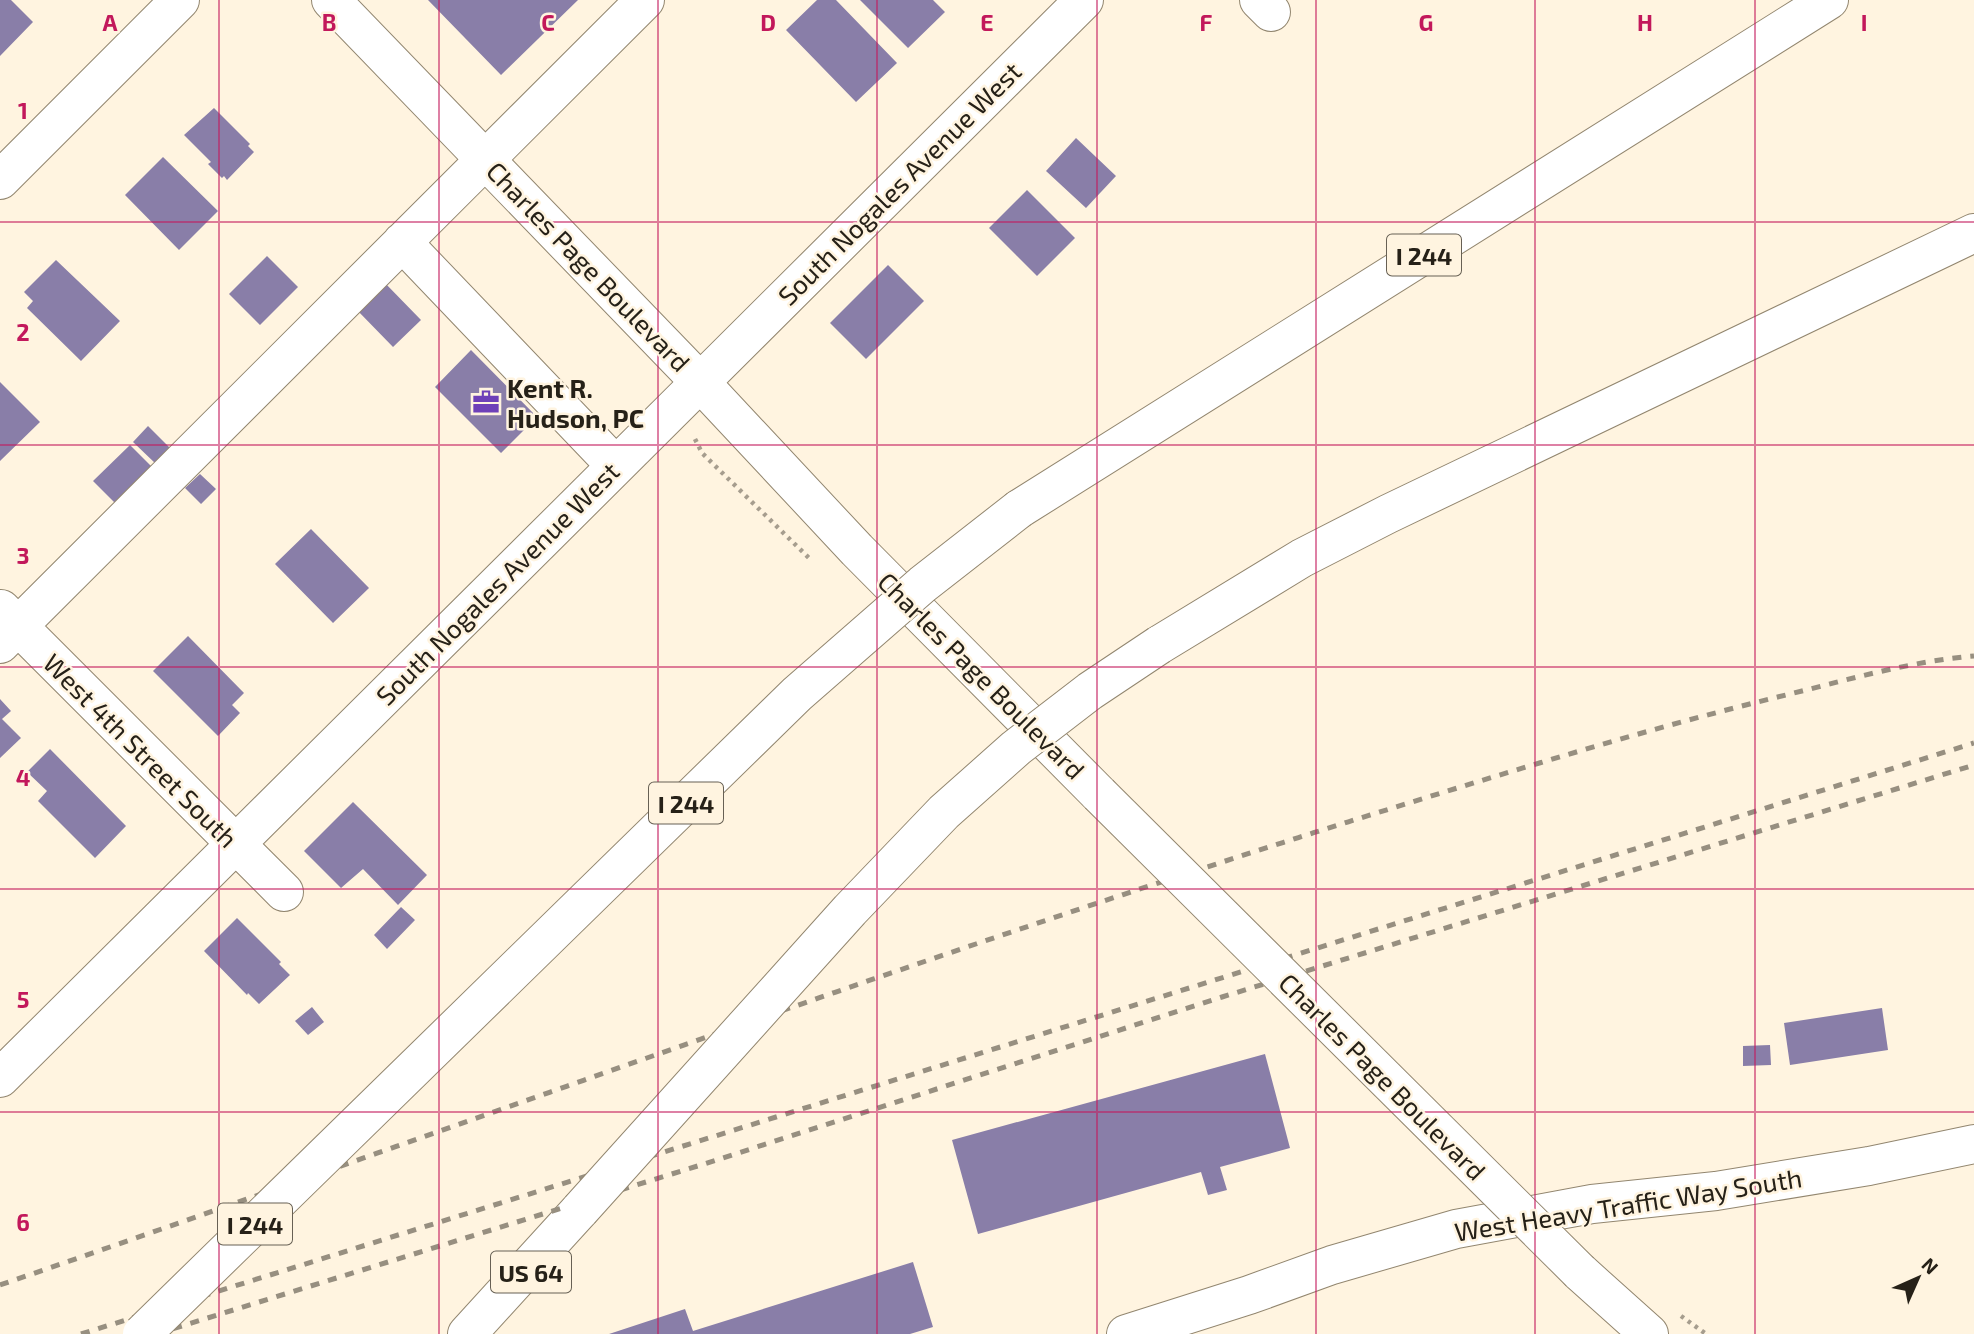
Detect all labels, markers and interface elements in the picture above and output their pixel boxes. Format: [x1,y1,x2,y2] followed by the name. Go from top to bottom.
[102,8,118,36] text: A
[322,8,336,36] text: B
[541,8,555,36] text: C
[760,8,776,36] text: D
[980,8,994,36] text: E
[1200,8,1213,36] text: F
[1419,8,1433,36] text: G
[1637,8,1653,36] text: H
[1861,8,1867,36] text: I
[771,55,1027,311] street label: South Nogales Avenue West
[18,96,28,124] text: 1
[481,155,697,377] street label: Charles Page Boulevard
[1387,234,1461,276] road number: I 244
[16,318,30,346] text: 2
[507,372,644,433] place label: Kent R. Hudson, PC
[471,387,501,417] office icon: Kent R. Hudson, PC
[369,455,625,711] street label: South Nogales Avenue West
[16,541,30,569] text: 3
[872,565,1092,785] street label: Charles Page Boulevard
[38,647,244,853] street label: West 4th Street South
[16,763,30,791] text: 4
[649,782,723,824] road number: I 244
[1273,966,1493,1186] street label: Charles Page Boulevard
[17,985,29,1013] text: 5
[1452,1161,1804,1247] street label: West Heavy Traffic Way South
[218,1204,292,1244] road number: I 244
[16,1208,30,1236] text: 6
[1883,1243,1953,1313] north arrow
[491,1252,571,1292] road number: US 64
[1917,1253,1943,1279] text: N

